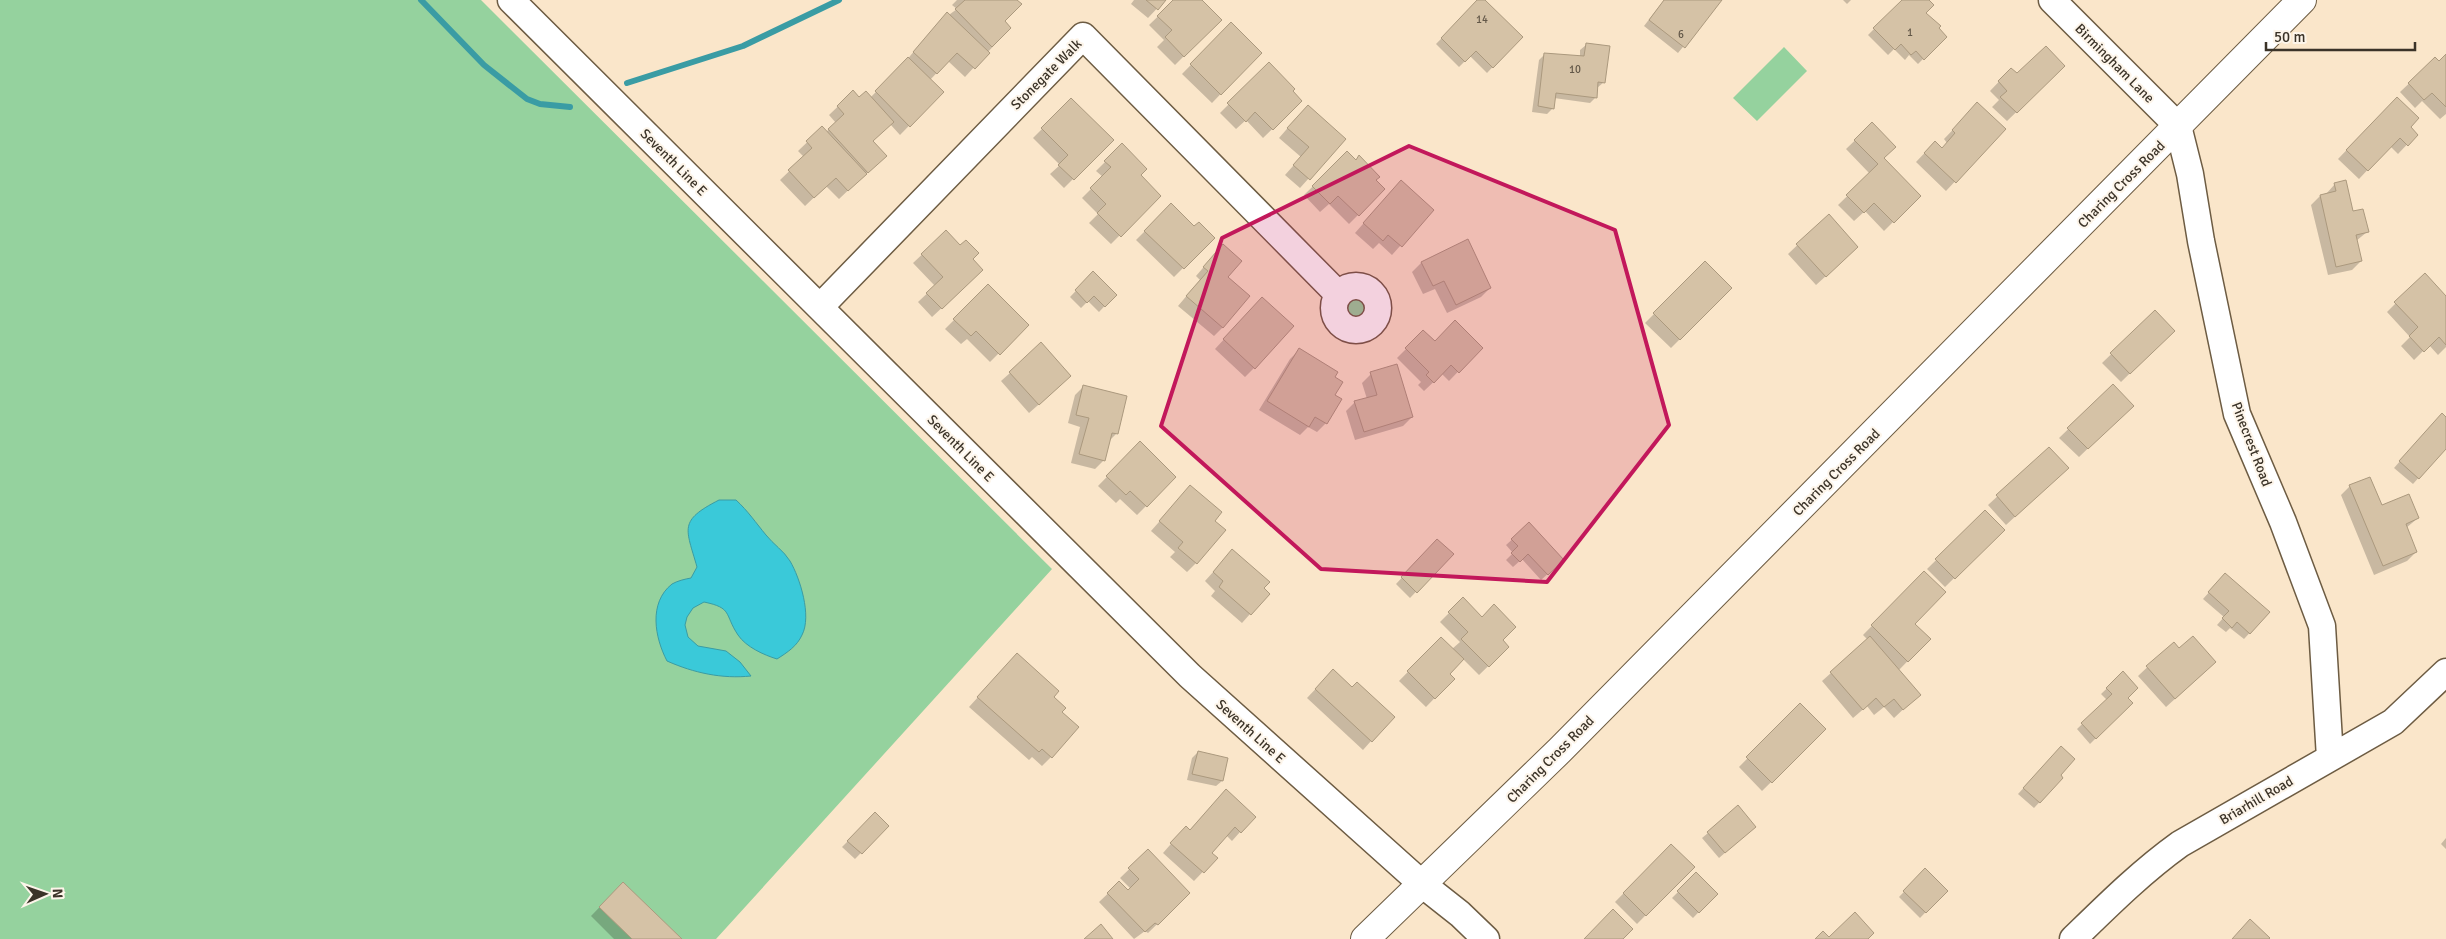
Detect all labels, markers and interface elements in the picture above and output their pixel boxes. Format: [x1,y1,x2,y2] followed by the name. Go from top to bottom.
[1476,13,1488,26] house number: 14
[2071,20,2158,107] street label: Birmingham Lane
[2266,20,2415,52] scale bar
[1907,26,1913,39] house number: 1
[1678,28,1684,41] house number: 6
[2274,28,2305,46] text: 50 m
[1007,35,1085,113] street label: Stonegate Walk
[1569,63,1581,76] house number: 10
[637,125,711,199] street label: Seventh Line E
[2074,137,2169,232] street label: Charing Cross Road
[2228,400,2275,489] street label: Pinecrest Road
[924,411,998,485] street label: Seventh Line E
[1789,425,1884,520] street label: Charing Cross Road
[1212,696,1289,767] street label: Seventh Line E
[1503,712,1598,807] street label: Charing Cross Road
[2216,773,2296,828] street label: Briarhill Road
[20,869,70,919] north arrow
[49,888,66,899] text: N

